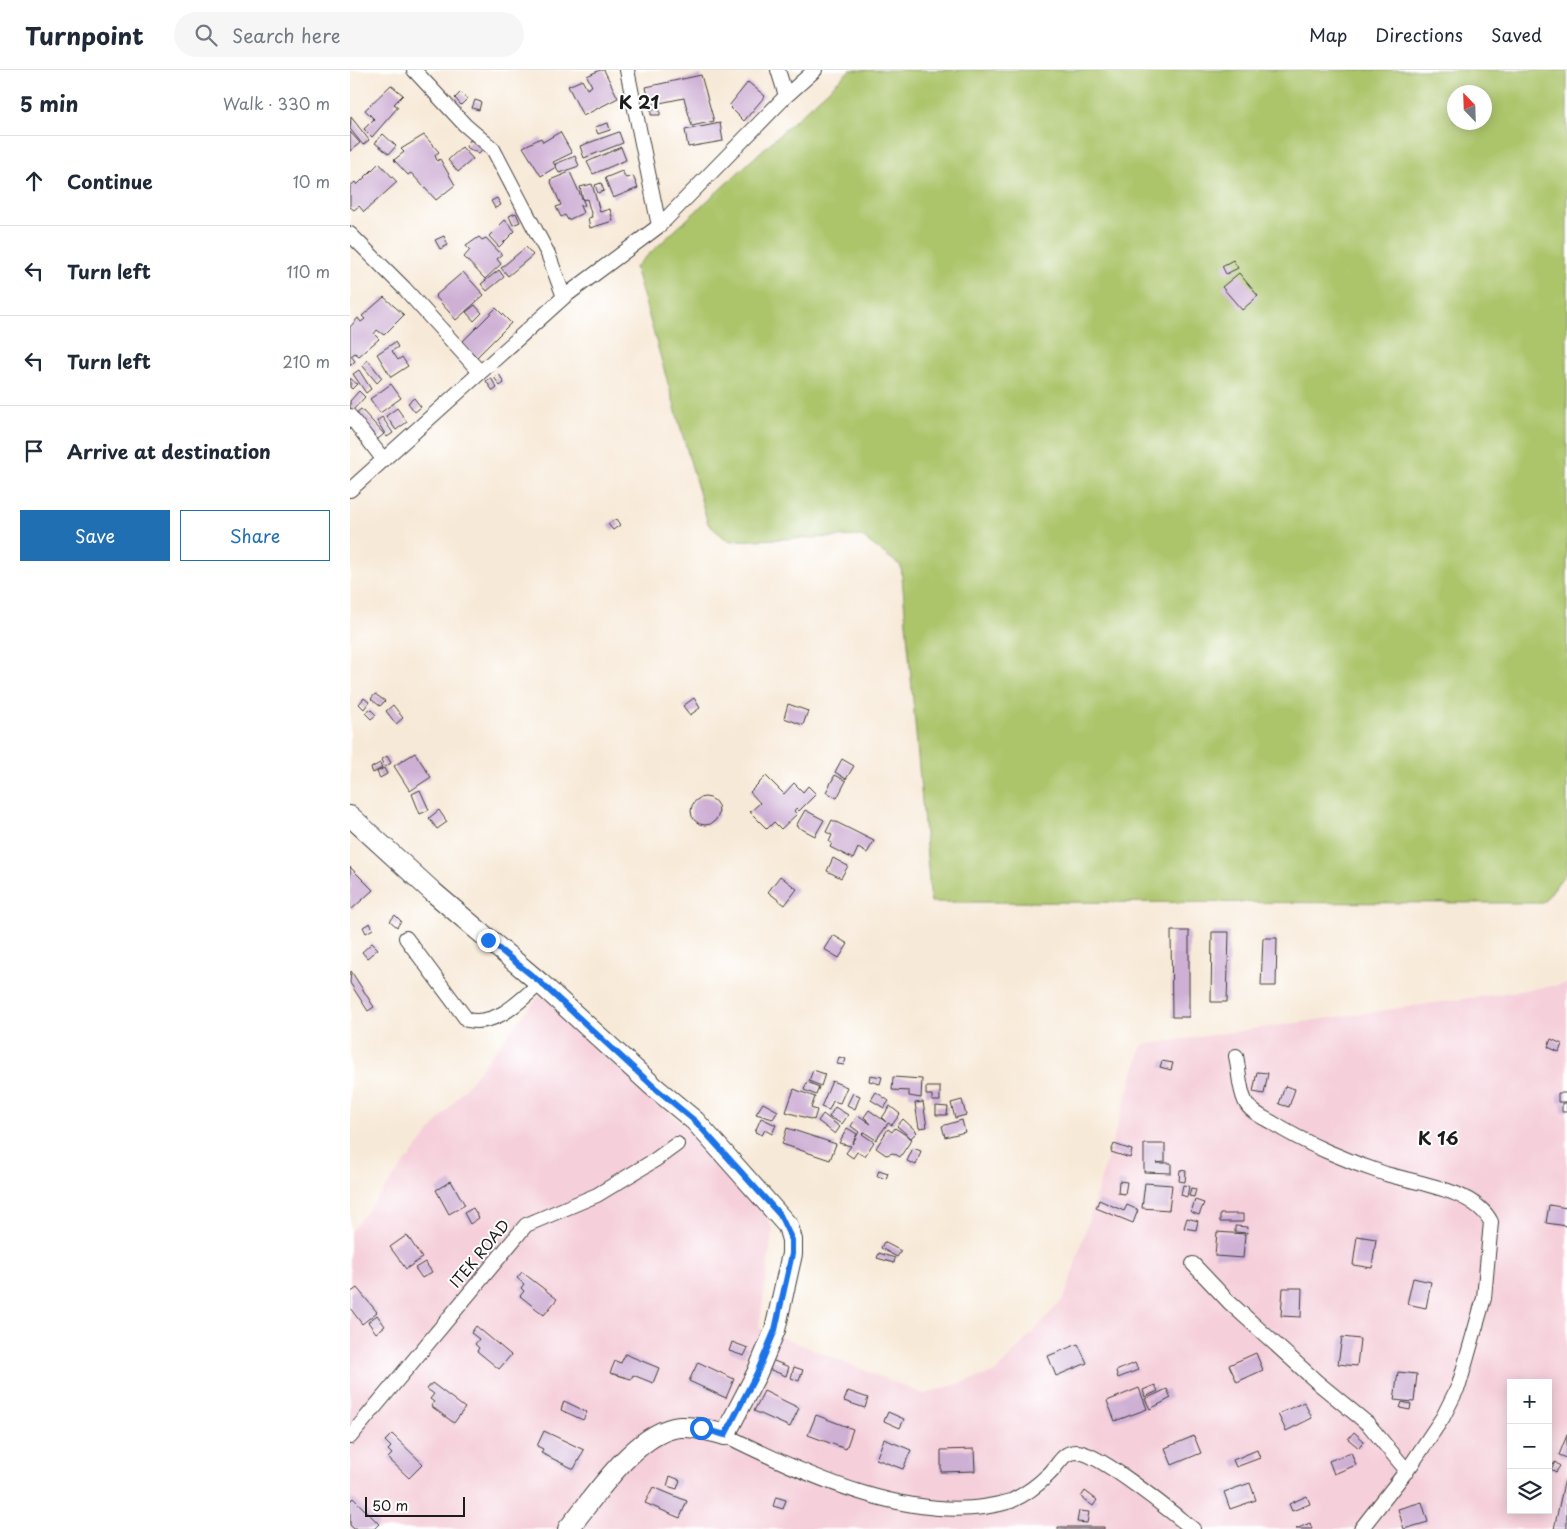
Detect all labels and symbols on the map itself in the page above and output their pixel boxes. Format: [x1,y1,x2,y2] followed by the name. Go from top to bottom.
[1447,85,1492,130] north arrow
[619,88,660,115] district label: K 21
[477,929,500,952] route end
[1418,1124,1459,1151] district label: K 16
[443,1214,514,1292] street label: ITEK ROAD
[690,1417,713,1440] route start
[365,1494,465,1517] scale bar

